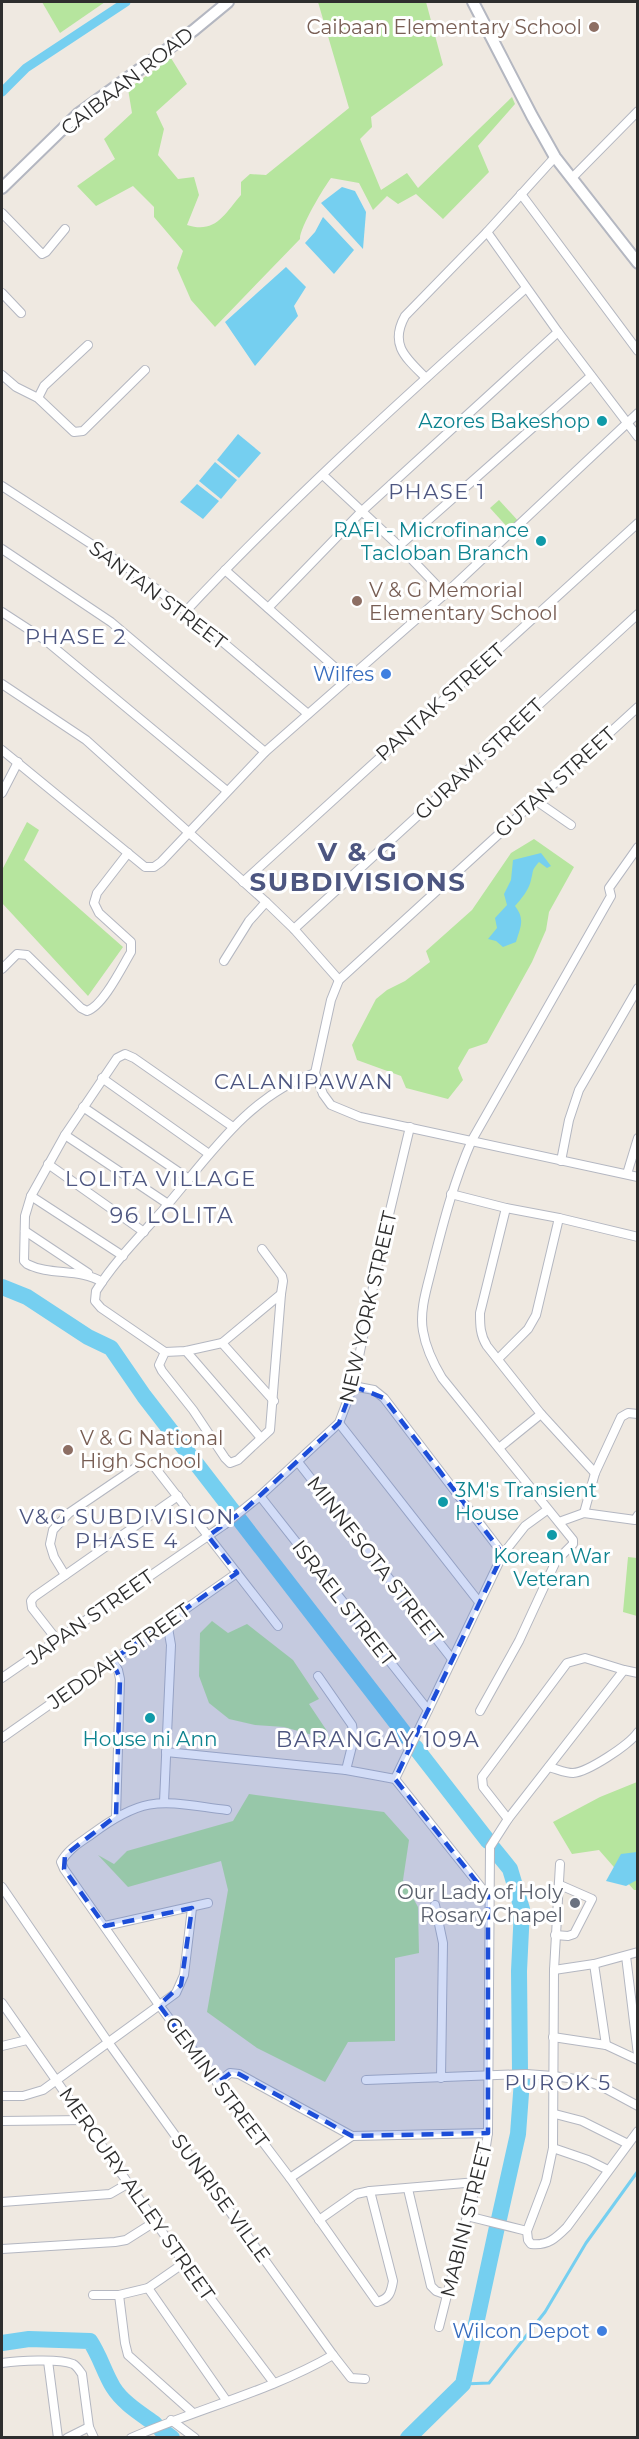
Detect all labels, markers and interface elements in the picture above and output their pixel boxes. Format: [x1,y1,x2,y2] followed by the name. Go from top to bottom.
[306,15,582,39] place label: Caibaan Elementary School
[587,20,601,34] marker: Caibaan Elementary School
[56,22,198,140] street label: CAIBAAN ROAD
[418,409,590,433] place label: Azores Bakeshop
[595,414,609,428] marker: Azores Bakeshop
[388,479,486,504] district label: PHASE 1
[333,518,529,565] place label: RAFI - Microfinance Tacloban Branch
[534,534,548,548] marker: RAFI - Microfinance Tacloban Branch
[85,536,232,655] street label: SANTAN STREET
[369,578,558,625] place label: V & G Memorial Elementary School
[350,594,364,608] marker: V & G Memorial Elementary School
[25,624,127,649] district label: PHASE 2
[371,638,510,766] street label: PANTAK STREET
[313,662,374,686] place label: Wilfes
[379,667,393,681] marker: Wilfes
[410,693,549,825] street label: GURAMI STREET
[490,721,621,842] street label: GUTAN STREET
[250,836,466,898] district label: V & G SUBDIVISIONS
[214,1069,394,1094] district label: CALANIPAWAN
[65,1166,257,1191] district label: LOLITA VILLAGE
[110,1202,234,1229] district label: 96 LOLITA
[334,1208,402,1405] street label: NEW YORK STREET
[80,1426,223,1473] place label: V & G National High School
[61,1443,75,1457] marker: V & G National High School
[302,1471,448,1649] street label: MINNESOTA STREET
[455,1478,597,1525] place label: 3M's Transient House
[436,1495,450,1509] marker: 3M's Transient House
[19,1504,235,1553] district label: V&G SUBDIVISION PHASE 4
[545,1528,559,1542] marker: Korean War Veteran
[287,1535,401,1671] street label: ISRAEL STREET
[493,1544,611,1591] place label: Korean War Veteran
[21,1564,159,1670] street label: JAPAN STREET
[42,1598,195,1715] street label: JEDDAH STREET
[143,1711,157,1725] marker: House ni Ann
[276,1726,480,1753] district label: BARANGAY 109A
[83,1727,217,1751] place label: House ni Ann
[397,1880,563,1927] place label: Our Lady of Holy Rosary Chapel
[568,1896,582,1910] marker: Our Lady of Holy Rosary Chapel
[160,2012,274,2153] street label: GEMINI STREET
[504,2070,612,2095] district label: PUROK 5
[54,2083,220,2306] street label: MERCURY ALLEY STREET
[166,2129,276,2267] street label: SUNRISE VILLE
[435,2140,497,2300] street label: MABINI STREET
[452,2319,590,2343] place label: Wilcon Depot
[595,2324,609,2338] marker: Wilcon Depot

